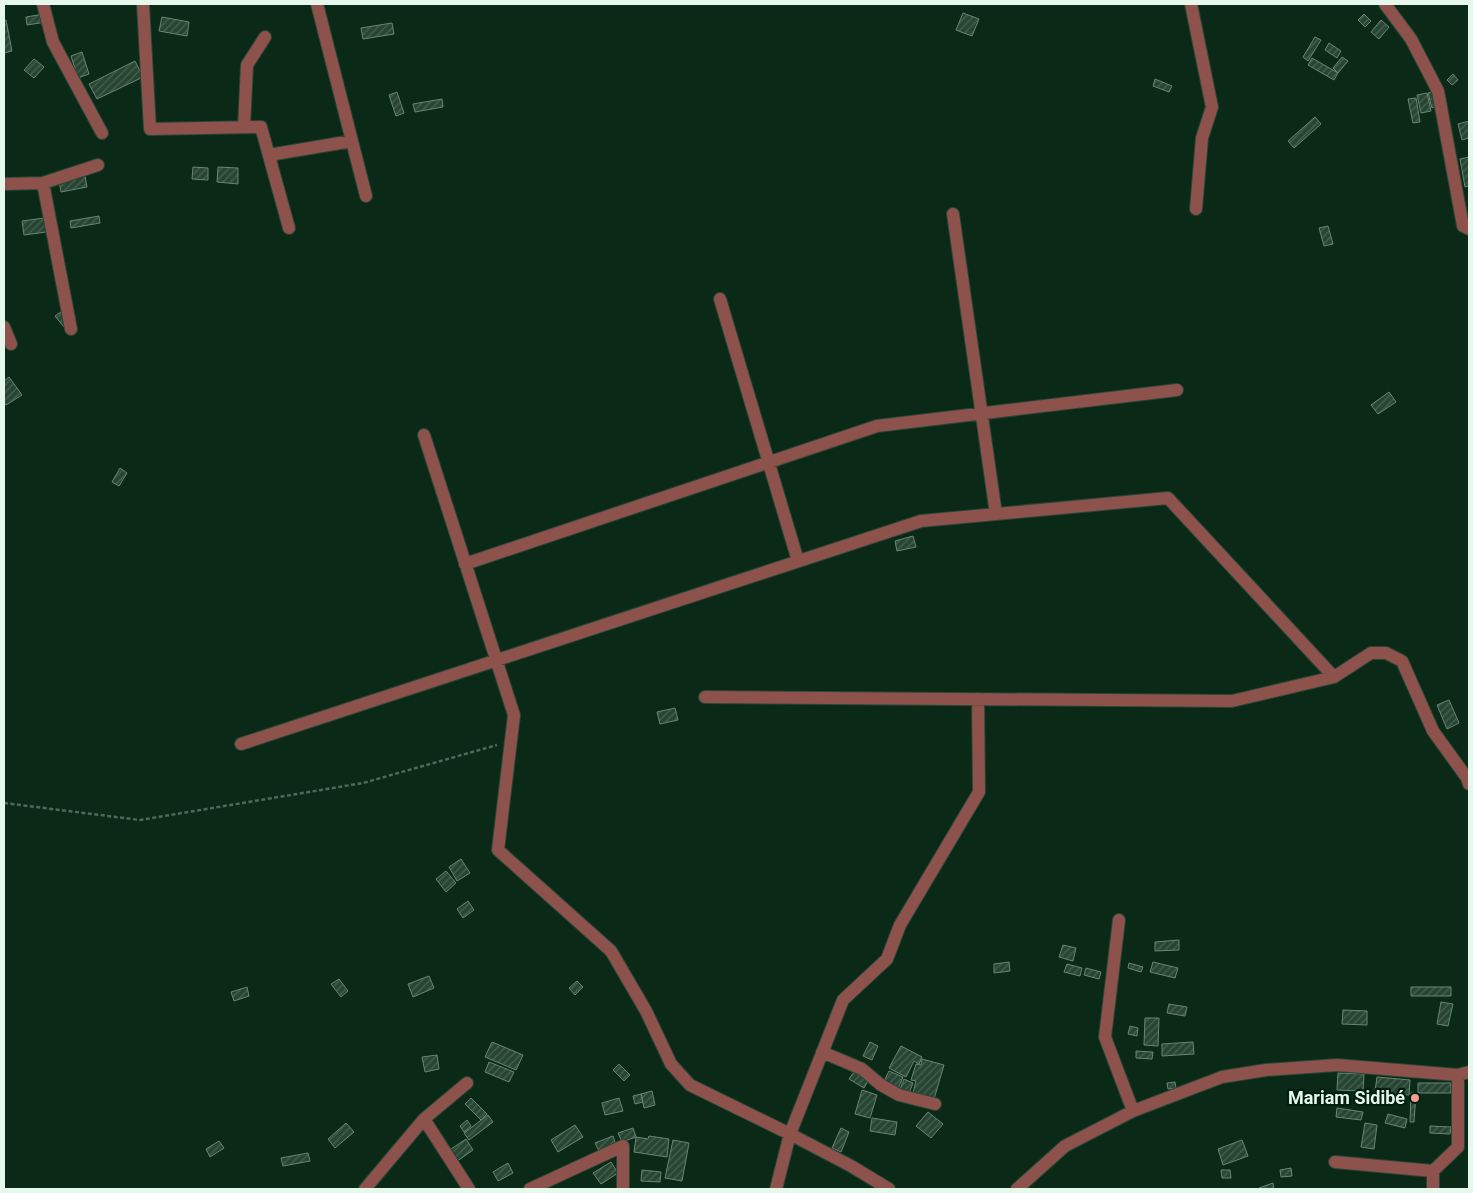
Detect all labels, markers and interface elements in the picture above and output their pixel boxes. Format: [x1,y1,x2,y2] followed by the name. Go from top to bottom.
[1288,1087,1405,1108] place label: Mariam Sidibé
[1409,1092,1421,1104] marker: Mariam Sidibé

